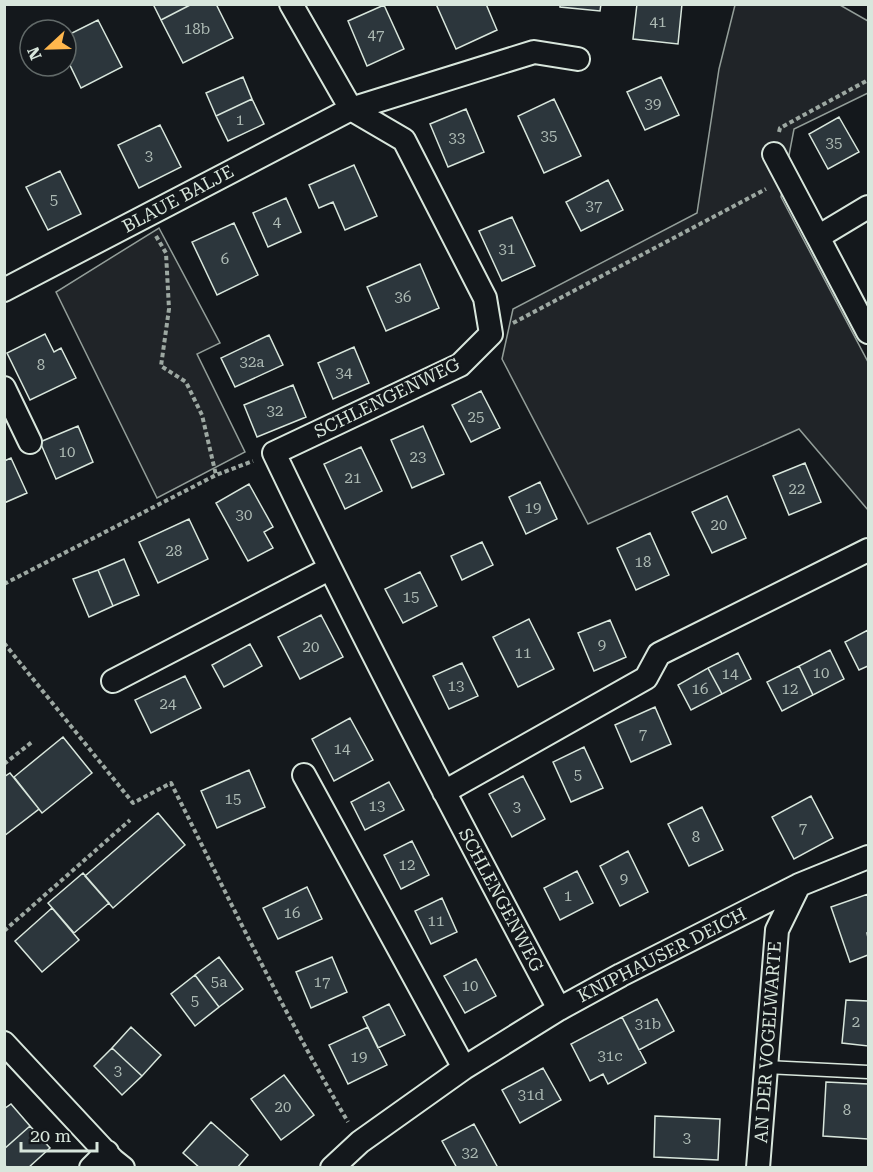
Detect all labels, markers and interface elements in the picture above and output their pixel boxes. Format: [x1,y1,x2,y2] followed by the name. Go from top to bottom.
[650,13,666,31] house number: 41
[18,18,78,78] north arrow
[184,20,210,38] house number: 18b
[368,26,384,44] house number: 47
[23,44,46,63] text: N
[645,95,661,113] house number: 39
[236,111,244,129] house number: 1
[541,127,557,145] house number: 35
[449,129,465,147] house number: 33
[826,134,842,152] house number: 35
[145,147,153,165] house number: 3
[118,160,237,237] street label: BLAUE BALJE
[50,191,58,209] house number: 5
[586,197,602,215] house number: 37
[273,213,282,231] house number: 4
[499,240,515,258] house number: 31
[221,250,229,268] house number: 6
[395,288,411,306] house number: 36
[240,353,264,371] house number: 32a
[311,353,463,442] street label: SCHLENGENWEG
[37,356,45,374] house number: 8
[336,364,353,382] house number: 34
[267,402,283,420] house number: 32
[468,408,484,426] house number: 25
[59,443,75,461] house number: 10
[410,448,426,466] house number: 23
[345,469,361,487] house number: 21
[789,480,805,498] house number: 22
[525,499,541,517] house number: 19
[236,506,252,524] house number: 30
[711,516,727,534] house number: 20
[166,542,182,560] house number: 28
[635,553,651,571] house number: 18
[403,588,419,606] house number: 15
[598,636,606,654] house number: 9
[303,638,319,656] house number: 20
[515,644,531,662] house number: 11
[813,664,829,682] house number: 10
[722,665,739,683] house number: 14
[448,677,464,695] house number: 13
[692,680,708,698] house number: 16
[782,680,798,698] house number: 12
[160,695,177,713] house number: 24
[639,725,647,743] house number: 7
[334,740,351,758] house number: 14
[574,766,582,784] house number: 5
[225,790,241,808] house number: 15
[369,797,385,815] house number: 13
[513,798,521,816] house number: 3
[799,819,807,837] house number: 7
[455,824,548,975] street label: SCHLENGENWEG
[692,828,700,846] house number: 8
[399,856,415,874] house number: 12
[620,870,628,888] house number: 9
[564,887,572,905] house number: 1
[574,903,750,1006] street label: KNIPHAUSER DEICH
[284,904,300,922] house number: 16
[428,912,444,930] house number: 11
[750,940,785,1144] street label: AN DER VOGELWARTE
[211,973,227,991] house number: 5a
[314,973,330,991] house number: 17
[462,977,478,995] house number: 10
[191,992,199,1010] house number: 5
[852,1013,860,1031] house number: 2
[635,1015,661,1033] house number: 31b
[597,1047,623,1065] house number: 31c
[351,1048,367,1066] house number: 19
[114,1062,122,1080] house number: 3
[518,1086,545,1104] house number: 31d
[275,1098,291,1116] house number: 20
[843,1101,851,1119] house number: 8
[21,1115,98,1153] scale bar
[30,1125,71,1146] text: 20 m
[683,1129,691,1147] house number: 3
[462,1144,478,1162] house number: 32

